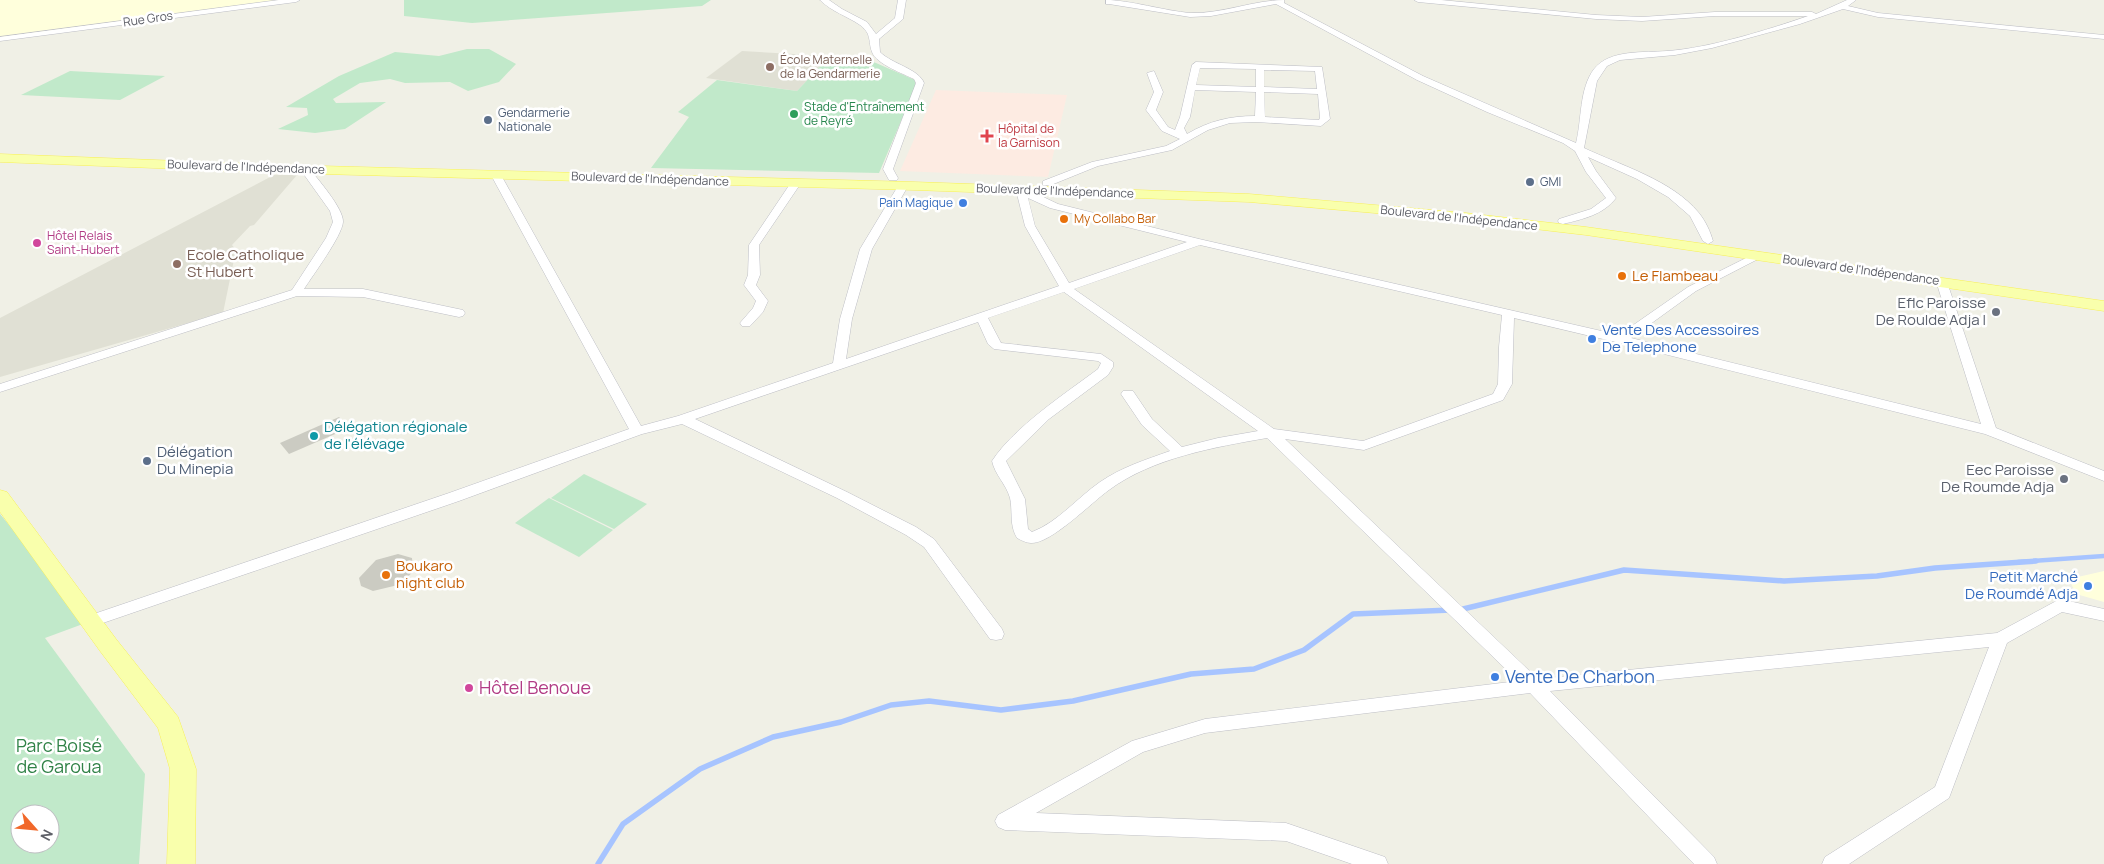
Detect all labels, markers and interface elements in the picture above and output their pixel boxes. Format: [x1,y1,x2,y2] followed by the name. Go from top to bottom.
[122,7,174,30] street label: Rue Gros
[780,51,880,82] place label: École Maternelle de la Gendarmerie
[764,61,776,73] marker: École Maternelle de la Gendarmerie
[804,98,924,129] place label: Stade d'Entraînement de Reyré
[498,104,570,135] place label: Gendarmerie Nationale
[788,108,800,120] marker: Stade d'Entraînement de Reyré
[482,114,494,126] marker: Gendarmerie Nationale
[998,120,1060,151] place label: Hôpital de la Garnison
[980,129,994,143] marker: Hôpital de la Garnison
[167,155,325,178] street label: Boulevard de l'Indépendance
[571,167,729,190] street label: Boulevard de l'Indépendance
[1540,173,1561,190] place label: GMI
[1524,176,1536,188] marker: GMI
[976,179,1134,202] street label: Boulevard de l'Indépendance
[879,194,953,211] place label: Pain Magique
[957,197,969,209] marker: Pain Magique
[1380,201,1539,234] street label: Boulevard de l'Indépendance
[1074,210,1156,227] place label: My Collabo Bar
[1058,213,1070,225] marker: My Collabo Bar
[47,227,120,258] place label: Hôtel Relais Saint-Hubert
[31,237,43,249] marker: Hôtel Relais Saint-Hubert
[187,244,304,282] place label: Ecole Catholique St Hubert
[1782,250,1940,289] street label: Boulevard de l'Indépendance
[171,258,183,270] marker: Ecole Catholique St Hubert
[1632,265,1718,286] place label: Le Flambeau
[1616,270,1628,282] marker: Le Flambeau
[1876,292,1986,330] place label: Eflc Paroisse De Roulde Adja I
[1990,306,2002,318] marker: Eflc Paroisse De Roulde Adja I
[1602,319,1759,357] place label: Vente Des Accessoires De Telephone
[1586,333,1598,345] marker: Vente Des Accessoires De Telephone
[324,416,468,454] place label: Délégation régionale de l'élévage
[308,430,320,442] marker: Délégation régionale de l'élévage
[157,441,233,479] place label: Délégation Du Minepia
[141,455,153,467] marker: Délégation Du Minepia
[1941,459,2054,497] place label: Eec Paroisse De Roumde Adja
[2058,473,2070,485] marker: Eec Paroisse De Roumde Adja
[396,555,465,593] place label: Boukaro night club
[1965,566,2078,604] place label: Petit Marché De Roumdé Adja
[380,569,392,581] marker: Boukaro night club
[2082,580,2094,592] marker: Petit Marché De Roumdé Adja
[1505,664,1655,688] place label: Vente De Charbon
[1489,671,1501,683] marker: Vente De Charbon
[479,675,591,699] place label: Hôtel Benoue
[463,682,475,694] marker: Hôtel Benoue
[16,733,102,778] park label: Parc Boisé de Garoua
[10,804,60,854] north arrow
[36,826,58,844] text: N

